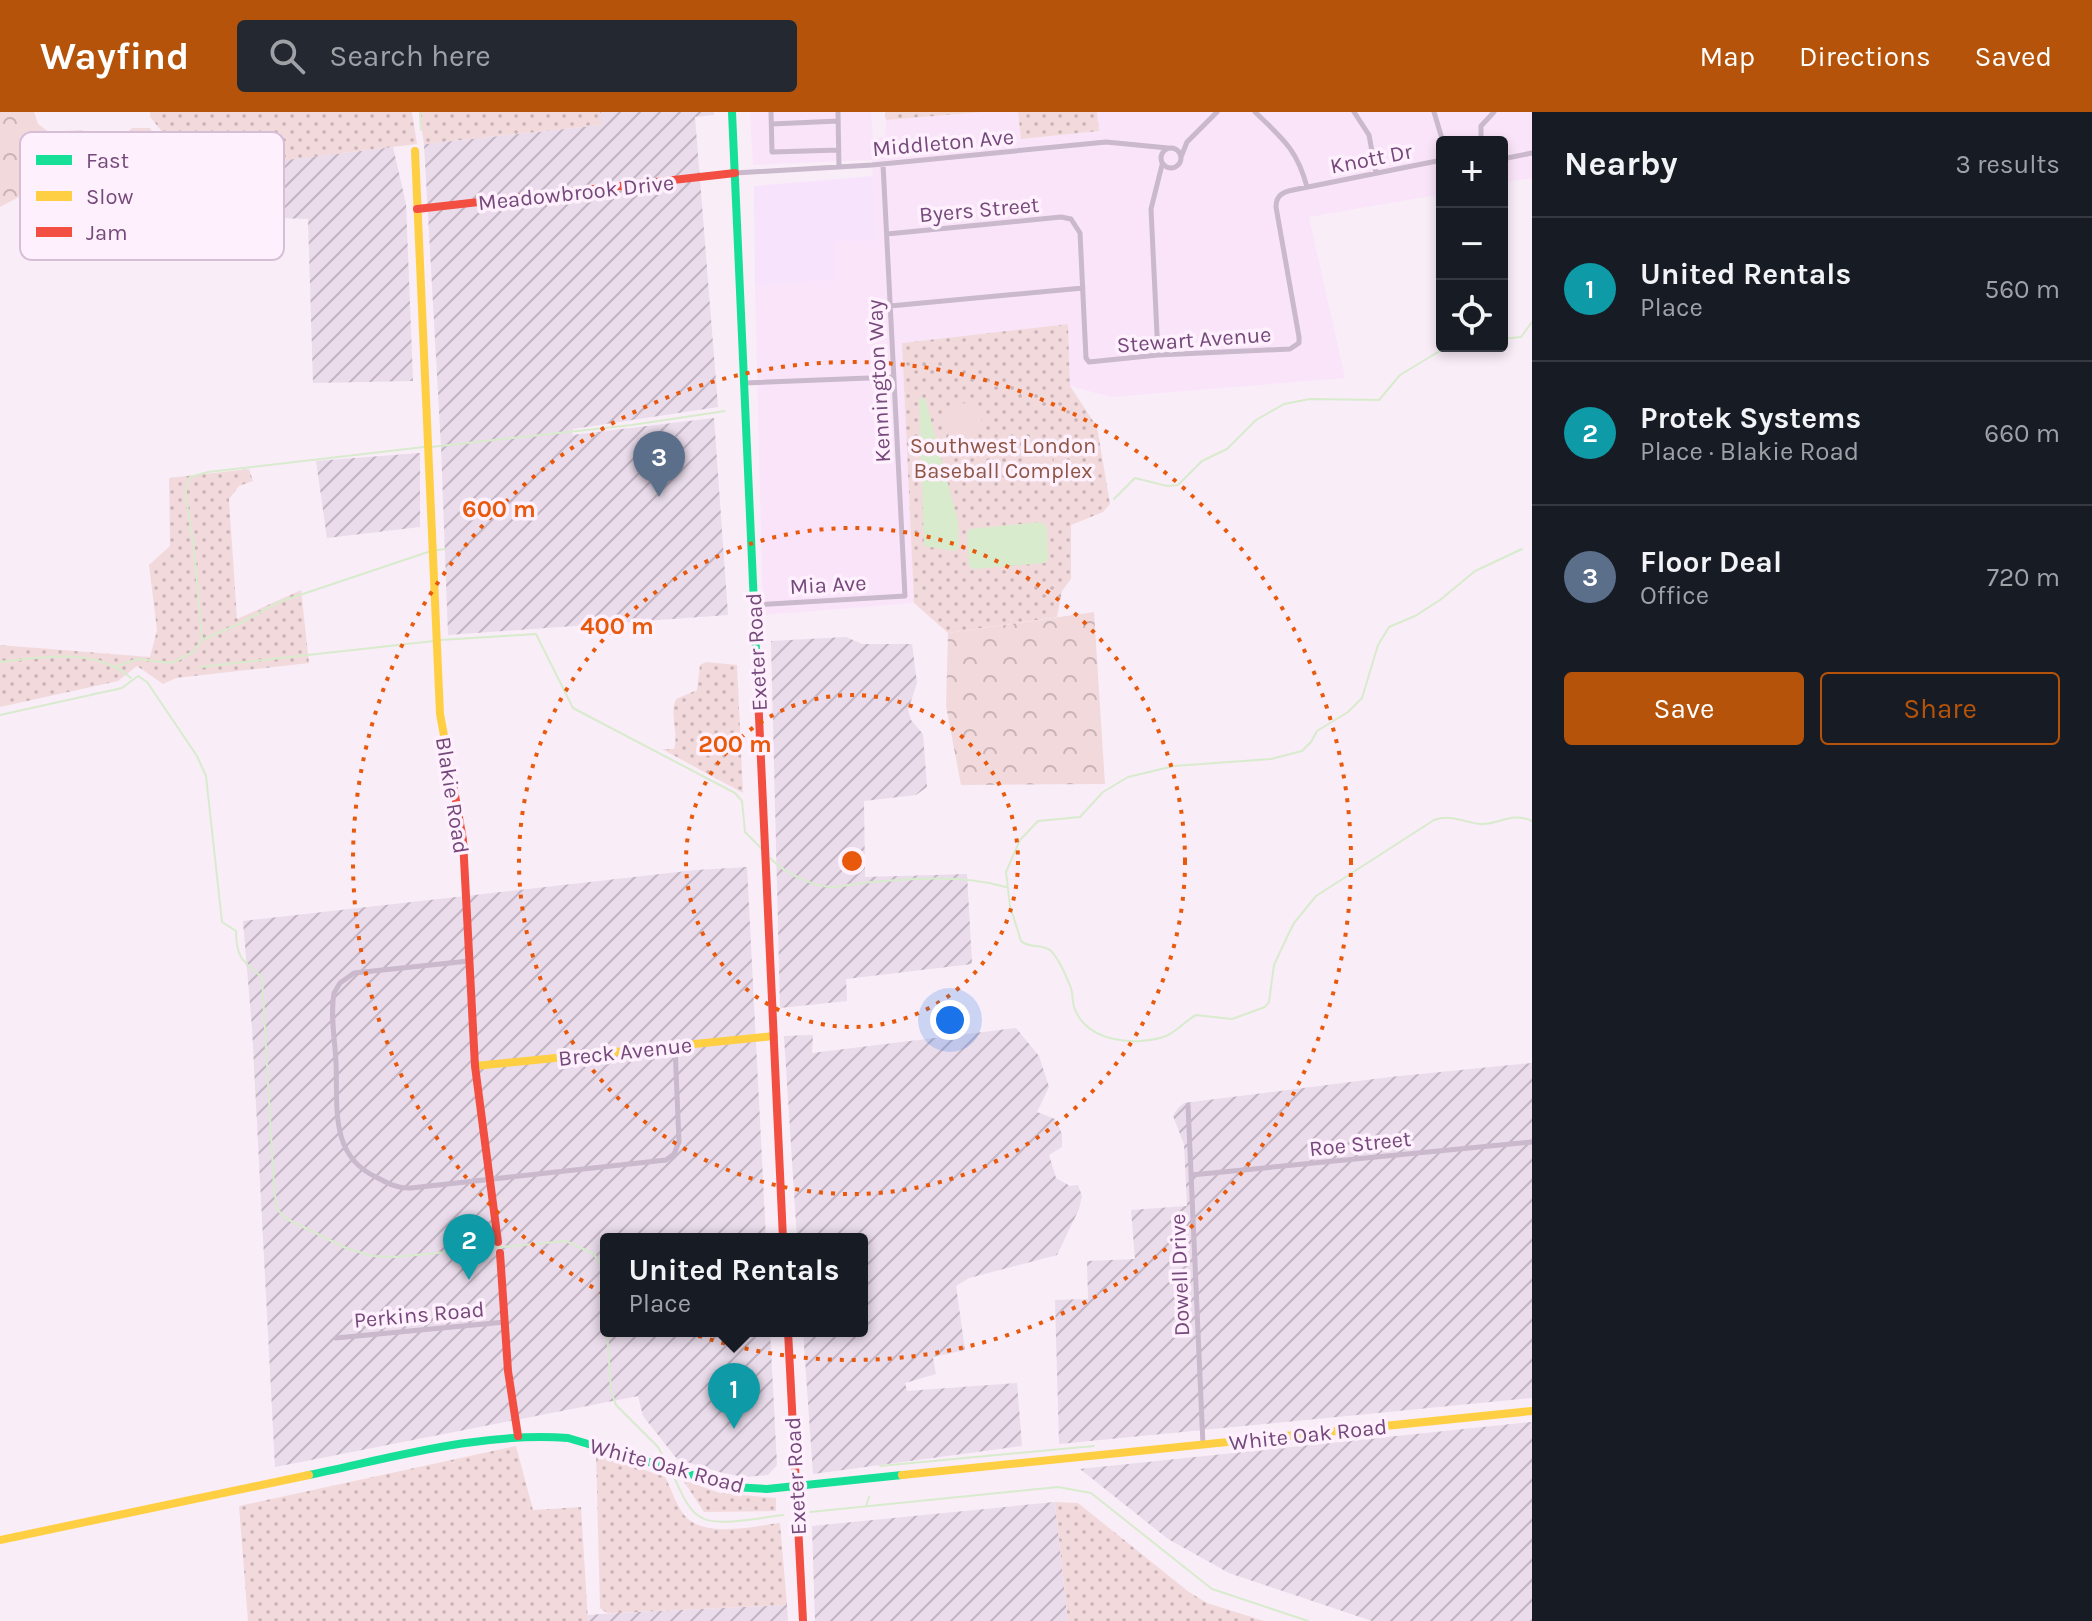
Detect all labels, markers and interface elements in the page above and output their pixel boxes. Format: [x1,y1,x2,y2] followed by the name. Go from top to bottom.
[237,20,797,92] search box
[40,34,189,79] text: Wayfind
[265,34,309,78] icon: search
[329,38,491,74] text: Search here
[1700,40,1755,73] text: Map
[1799,40,1931,73] text: Directions
[1975,40,2052,73] text: Saved
[871,124,1015,162] street label: Middleton Ave
[20,132,284,260] legend
[1436,136,1508,352] map controls
[1436,136,1508,208] button: +
[1328,138,1414,180] street label: Knott Dr
[1564,144,1678,184] text: Nearby
[86,148,129,174] text: Fast
[1956,149,2060,180] text: 3 results
[477,170,675,216] street label: Meadowbrook Drive
[86,184,133,210] text: Slow
[918,192,1040,228] street label: Byers Street
[1436,208,1508,280] button: −
[86,220,128,246] text: Jam
[1640,256,1851,292] text: United Rentals
[1585,274,1595,305] text: 1
[1985,274,2060,305] text: 560 m
[1436,280,1508,352] button: locate
[1640,292,1703,323] text: Place
[862,299,896,463] street label: Kennington Way
[1116,322,1272,358] street label: Stewart Avenue
[1640,400,1861,436] text: Protek Systems
[1582,418,1598,449] text: 2
[1984,418,2060,449] text: 660 m
[633,431,685,497] pin: 3
[910,433,1096,484] park label: Southwest London Baseball Complex
[1640,436,1859,467] text: Place · Blakie Road
[462,495,536,523] text: 600 m
[1640,544,1782,580] text: Floor Deal
[1582,562,1598,593] text: 3
[1987,562,2060,593] text: 720 m
[789,570,867,600] street label: Mia Ave
[1640,580,1709,611] text: Office
[741,592,773,712] street label: Exeter Road
[580,612,654,640] text: 400 m
[1564,672,1804,745] button: Save
[1820,672,2060,745] button: Share
[698,730,772,758] text: 200 m
[430,735,474,855] street label: Blakie Road
[838,847,866,875] centre of rings
[930,1000,970,1040] your location
[557,1032,693,1072] street label: Breck Avenue
[1308,1126,1412,1162] street label: Roe Street
[1165,1213,1195,1337] street label: Dowell Drive
[443,1214,495,1280] pin: 2
[600,1233,868,1337] popup
[628,1252,840,1288] text: United Rentals
[628,1288,691,1319] text: Place
[353,1296,486,1334] street label: Perkins Road
[708,1363,760,1429] pin: 1
[1228,1414,1388,1456] street label: White Oak Road
[780,1416,812,1536] street label: Exeter Road
[587,1433,747,1499] street label: White Oak Road

